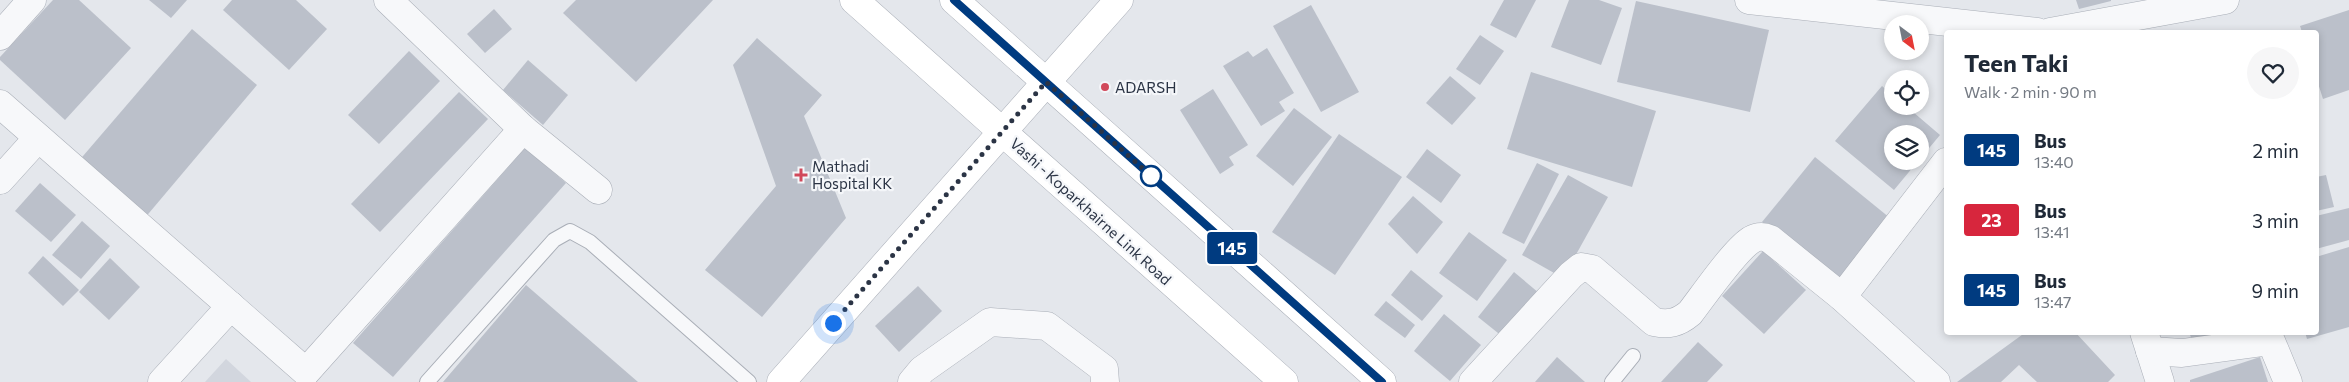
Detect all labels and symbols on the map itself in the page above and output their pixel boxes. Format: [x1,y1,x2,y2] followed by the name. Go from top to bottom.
[1884,15,1929,60] north arrow
[1115,78,1176,96] place label: ADARSH
[1099,81,1111,93] marker: ADARSH
[1007,134,1175,288] street label: Vashi - Koparkhairne Link Road
[812,157,892,192] place label: Mathadi Hospital KK
[1140,165,1162,187] unlabelled marker
[794,168,808,182] marker: Mathadi Hospital KK
[1203,232,1261,264] line badge: 145
[821,311,846,336] your location

